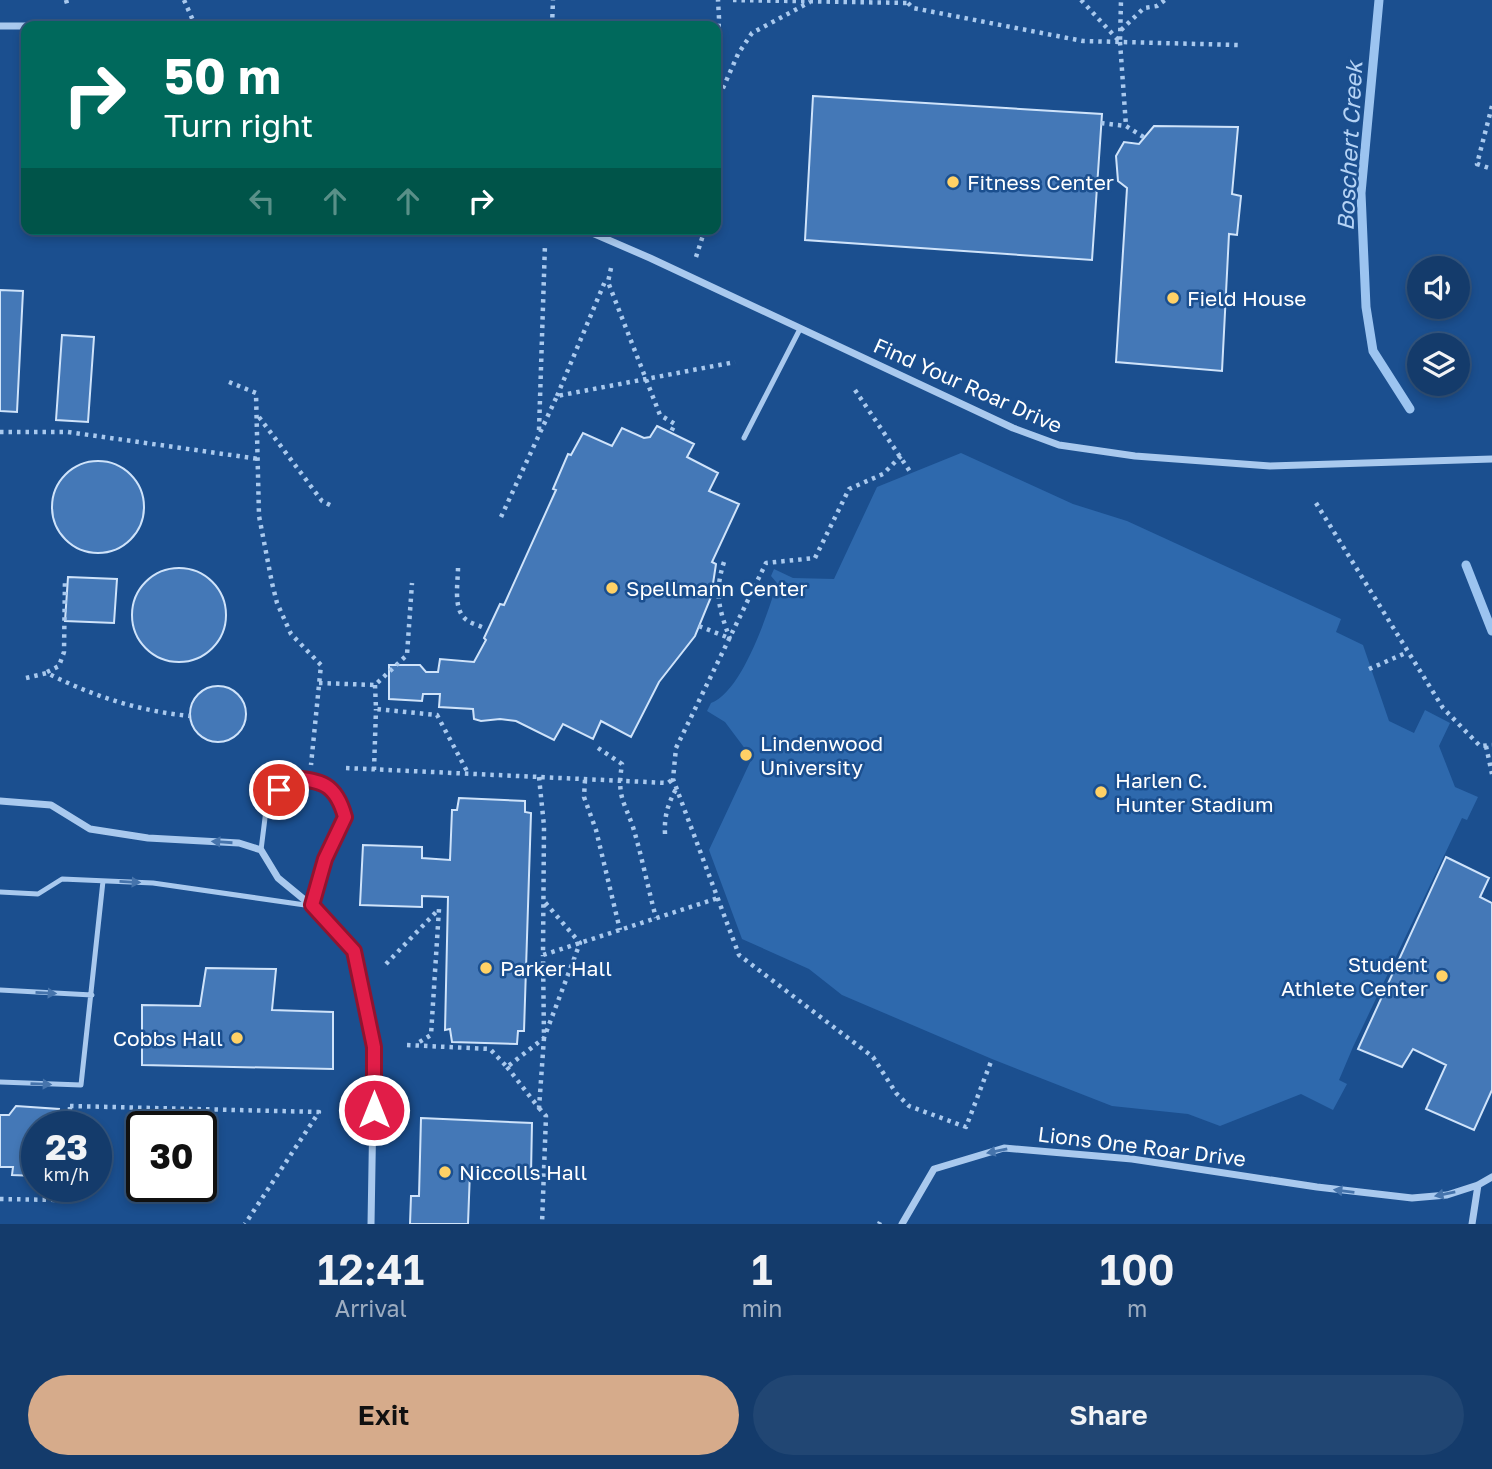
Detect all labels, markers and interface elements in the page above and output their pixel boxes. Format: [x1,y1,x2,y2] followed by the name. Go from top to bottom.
[164,46,281,105] text: 50 m
[49,49,140,140] icon: right
[1331,58,1368,232] water label: Boschert Creek
[164,106,313,144] text: Turn right
[967,169,1114,195] place label: Fitness Center
[945,174,961,190] marker: Fitness Center
[243,182,281,220] icon: left
[316,182,354,220] icon: ahead
[389,182,427,220] icon: ahead
[462,182,500,220] icon: right
[1407,256,1470,396] map controls
[1407,256,1470,319] button: sound
[1187,285,1307,311] place label: Field House
[1165,290,1181,306] marker: Field House
[870,332,1066,438] street label: Find Your Roar Drive
[1407,333,1470,396] button: layers
[626,575,807,601] place label: Spellmann Center
[604,580,620,596] marker: Spellmann Center
[760,730,883,780] place label: Lindenwood University
[738,747,754,763] marker: Lindenwood University
[249,760,309,820] pin
[1115,767,1274,817] place label: Harlen C. Hunter Stadium
[260,771,298,809] icon: arrive
[1093,784,1109,800] marker: Harlen C. Hunter Stadium
[210,837,232,848] one-way arrow
[120,877,142,888] one-way arrow
[1281,951,1428,1001] place label: Student Athlete Center
[500,955,612,981] place label: Parker Hall
[478,960,494,976] marker: Parker Hall
[1434,968,1450,984] marker: Student Athlete Center
[35,988,57,999] one-way arrow
[113,1025,223,1051] place label: Cobbs Hall
[229,1030,245,1046] marker: Cobbs Hall
[337,1073,411,1147] position arrow
[30,1078,52,1089] one-way arrow
[126,1111,217,1202] speed limit sign: 30
[1037,1120,1247,1172] street label: Lions One Roar Drive
[45,1126,88,1168] text: 23
[986,1146,1008,1157] one-way arrow
[459,1159,587,1185] place label: Niccolls Hall
[44,1163,89,1185] text: km/h
[437,1164,453,1180] marker: Niccolls Hall
[1333,1185,1355,1196] one-way arrow
[1434,1189,1456,1200] one-way arrow
[317,1244,424,1294] text: 12:41
[751,1244,773,1294] text: 1
[1100,1244,1175,1294] text: 100
[335,1294,407,1322] text: Arrival
[742,1294,782,1322] text: min
[1127,1294,1147,1322] text: m
[28,1375,739,1455] button: Exit
[753,1375,1464,1455] button: Share

